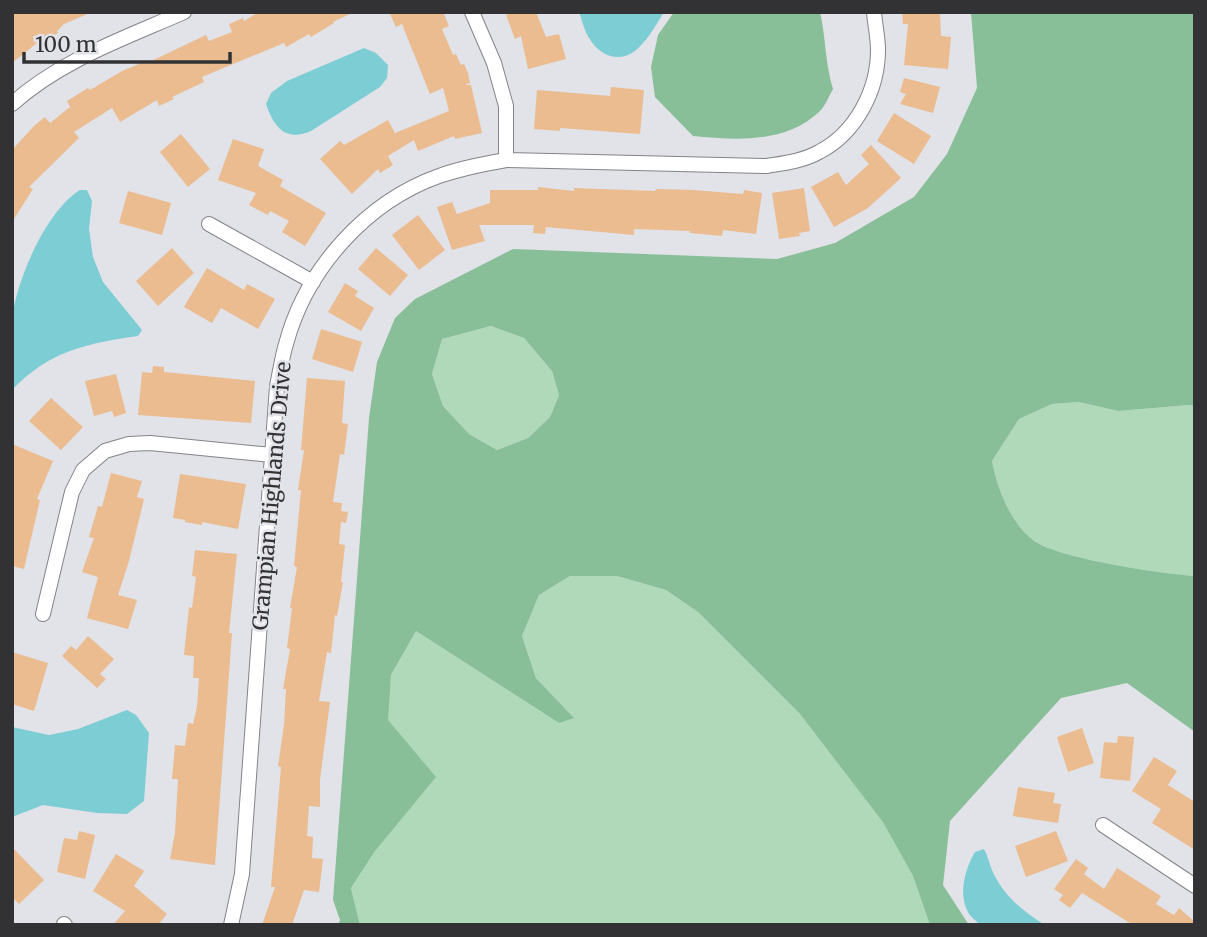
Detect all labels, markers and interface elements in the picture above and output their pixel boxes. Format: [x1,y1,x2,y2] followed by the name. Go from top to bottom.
[24,21,231,65] scale bar
[35,31,97,58] text: 100 m
[246,361,297,631] street label: Grampian Highlands Drive

